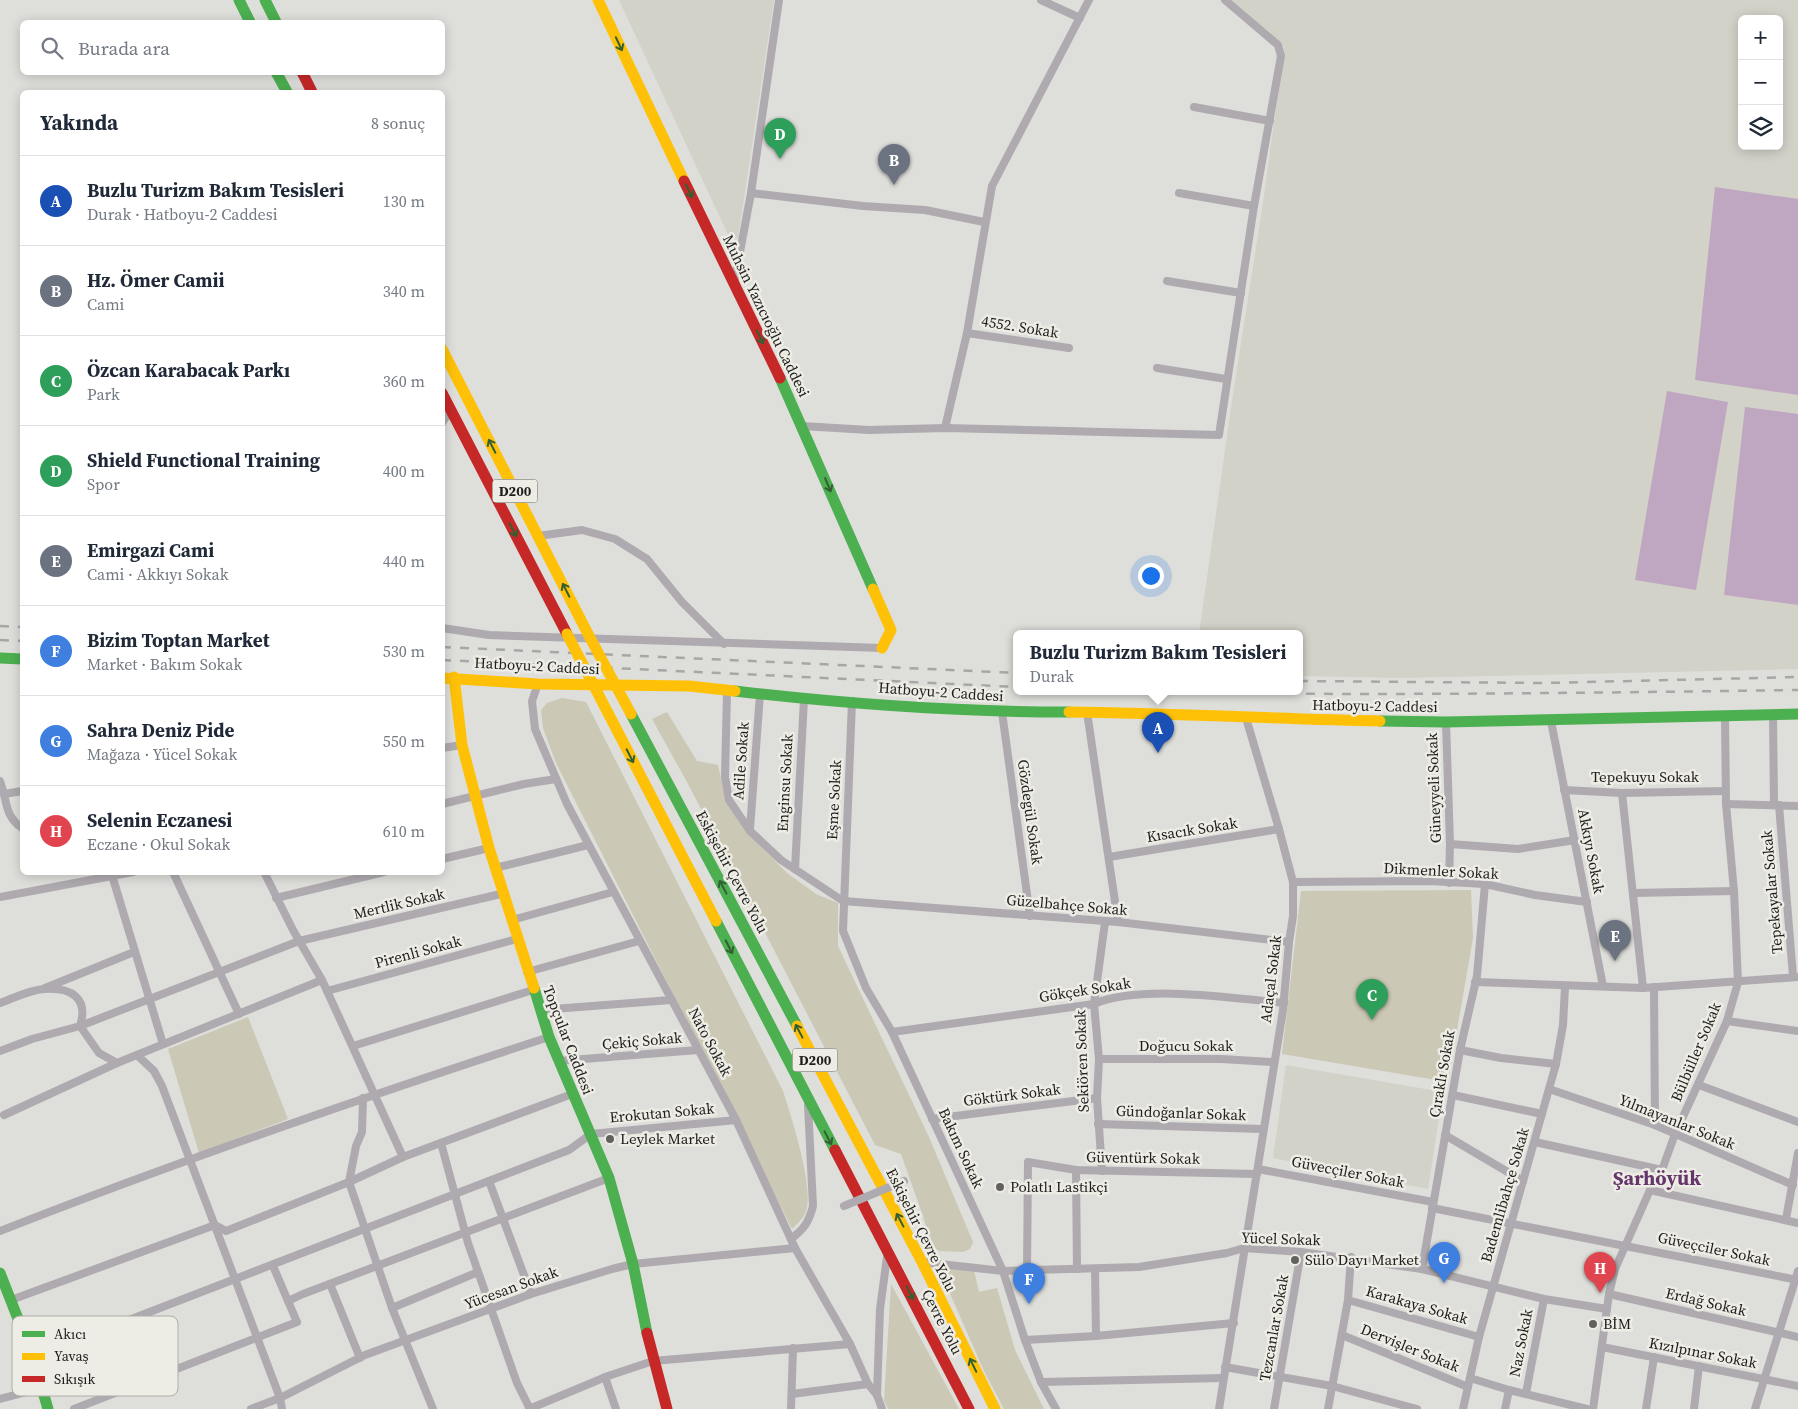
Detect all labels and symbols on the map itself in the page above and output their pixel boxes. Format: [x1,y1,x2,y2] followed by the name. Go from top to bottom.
[614,36,624,51] one-way arrow
[764,118,796,159] pin: D
[878,144,910,185] pin: B
[685,183,694,198] one-way arrow
[718,231,815,401] street label: Muhsin Yazıcıoğlu Caddesi
[980,310,1061,343] street label: 4552. Sokak
[756,329,765,344] one-way arrow
[487,438,497,453] one-way arrow
[823,477,833,492] one-way arrow
[492,480,538,502] road number: D200
[508,522,518,537] one-way arrow
[1138,563,1164,589] your location
[561,583,571,598] one-way arrow
[474,652,600,679] street label: Hatboyu-2 Caddesi
[878,677,1004,706] street label: Hatboyu-2 Caddesi
[1312,694,1438,717] street label: Hatboyu-2 Caddesi
[1142,712,1174,753] pin: A
[727,721,754,801] street label: Adile Sokak
[1421,732,1446,844] street label: Güneyyeli Sokak
[771,733,798,832] street label: Enginsu Sokak
[626,748,635,763] one-way arrow
[1013,758,1048,867] street label: Gözdegül Sokak
[821,759,846,840] street label: Eşme Sokak
[1591,766,1700,787] street label: Tepekuyu Sokak
[691,807,774,937] street label: Eskişehir Çevre Yolu
[1573,807,1610,896] street label: Akkıyı Sokak
[1145,812,1240,847] street label: Kısacık Sokak
[1756,829,1787,955] street label: Tepekayalar Sokak
[1383,857,1500,884] street label: Dikmenler Sokak
[718,880,727,895] one-way arrow
[351,883,447,924] street label: Mertlik Sokak
[1006,889,1129,920] street label: Güzelbahçe Sokak
[1599,920,1631,961] pin: E
[372,930,464,973] street label: Pirenli Sokak
[1255,933,1286,1024] street label: Adaçal Sokak
[725,939,734,954] one-way arrow
[1038,972,1133,1007] street label: Gökçek Sokak
[1356,979,1388,1020] pin: C
[538,982,599,1097] street label: Topçular Caddesi
[1665,998,1726,1105] street label: Bülbüller Sokak
[684,1004,738,1080] street label: Nato Sokak
[1069,1009,1094,1113] street label: Sekiören Sokak
[794,1023,804,1038] one-way arrow
[601,1026,684,1054] street label: Çekiç Sokak
[1424,1028,1460,1119] street label: Çıraklı Sokak
[1139,1035,1234,1056] street label: Doğucu Sokak
[792,1048,838,1072] road number: D200
[962,1078,1063,1111] street label: Göktürk Sokak
[1616,1089,1739,1155] street label: Yılmayanlar Sokak
[609,1097,716,1128] street label: Erokutan Sokak
[1115,1100,1247,1125] street label: Gündoğanlar Sokak
[934,1104,990,1192] street label: Bakım Sokak
[1475,1124,1534,1265] street label: Bademlibahçe Sokak
[620,1128,715,1149] place label: Leylek Market
[823,1130,833,1145] one-way arrow
[604,1133,616,1145] marker: Leylek Market
[1086,1146,1201,1169] street label: Güventürk Sokak
[1290,1150,1407,1193] street label: Güvecçiler Sokak
[881,1164,962,1295] street label: Eskişehir Çevre Yolu
[1613,1164,1701,1192] district label: Şarhöyük
[1010,1176,1108,1197] place label: Polatlı Lastikçi
[994,1181,1006,1193] marker: Polatlı Lastikçi
[895,1213,905,1228] one-way arrow
[1656,1226,1773,1271] street label: Güveçciler Sokak
[1241,1227,1322,1250] street label: Yücel Sokak
[1428,1242,1460,1283] pin: G
[1305,1249,1419,1270] place label: Sülo Dayı Market
[1584,1252,1616,1293] pin: H
[1289,1254,1301,1266] marker: Sülo Dayı Market
[461,1261,561,1314] street label: Yücesan Sokak
[1013,1263,1045,1304] pin: F
[1254,1272,1293,1383] street label: Tezcanlar Sokak
[1364,1280,1471,1329] street label: Karakaya Sokak
[1664,1282,1749,1321] street label: Erdağ Sokak
[906,1285,915,1300] one-way arrow
[917,1285,968,1358] street label: Çevre Yolu
[1504,1306,1538,1379] street label: Naz Sokak
[1603,1313,1631,1334] place label: BİM
[12,1316,178,1396] legend
[1358,1318,1464,1377] street label: Dervişler Sokak
[1587,1318,1599,1330] marker: BİM
[54,1324,86,1344] text: Akıcı
[1647,1332,1760,1373] street label: Kızılpınar Sokak
[54,1346,89,1366] text: Yavaş
[968,1358,978,1373] one-way arrow
[54,1369,95,1389] text: Sıkışık

